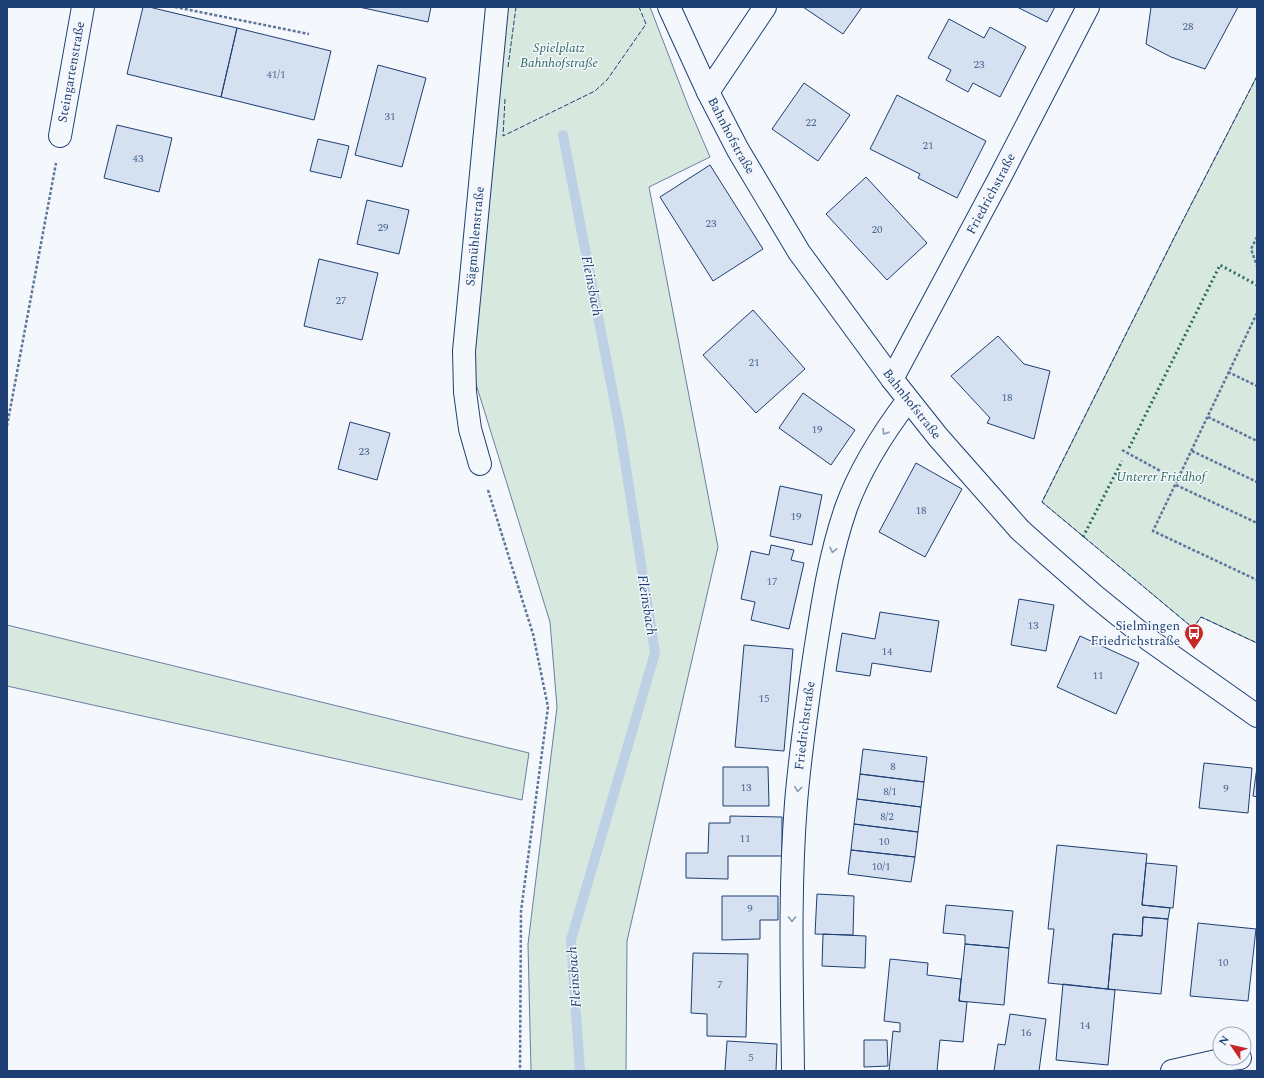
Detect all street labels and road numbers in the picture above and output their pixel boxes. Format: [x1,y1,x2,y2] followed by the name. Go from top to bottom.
[53,20,90,124] street label: Steingartenstraße
[702,94,760,178] street label: Bahnhofstraße
[961,150,1021,238] street label: Friedrichstraße
[460,185,490,287] street label: Sägmühlenstraße
[878,365,946,444] street label: Bahnhofstraße
[789,680,821,771] street label: Friedrichstraße

